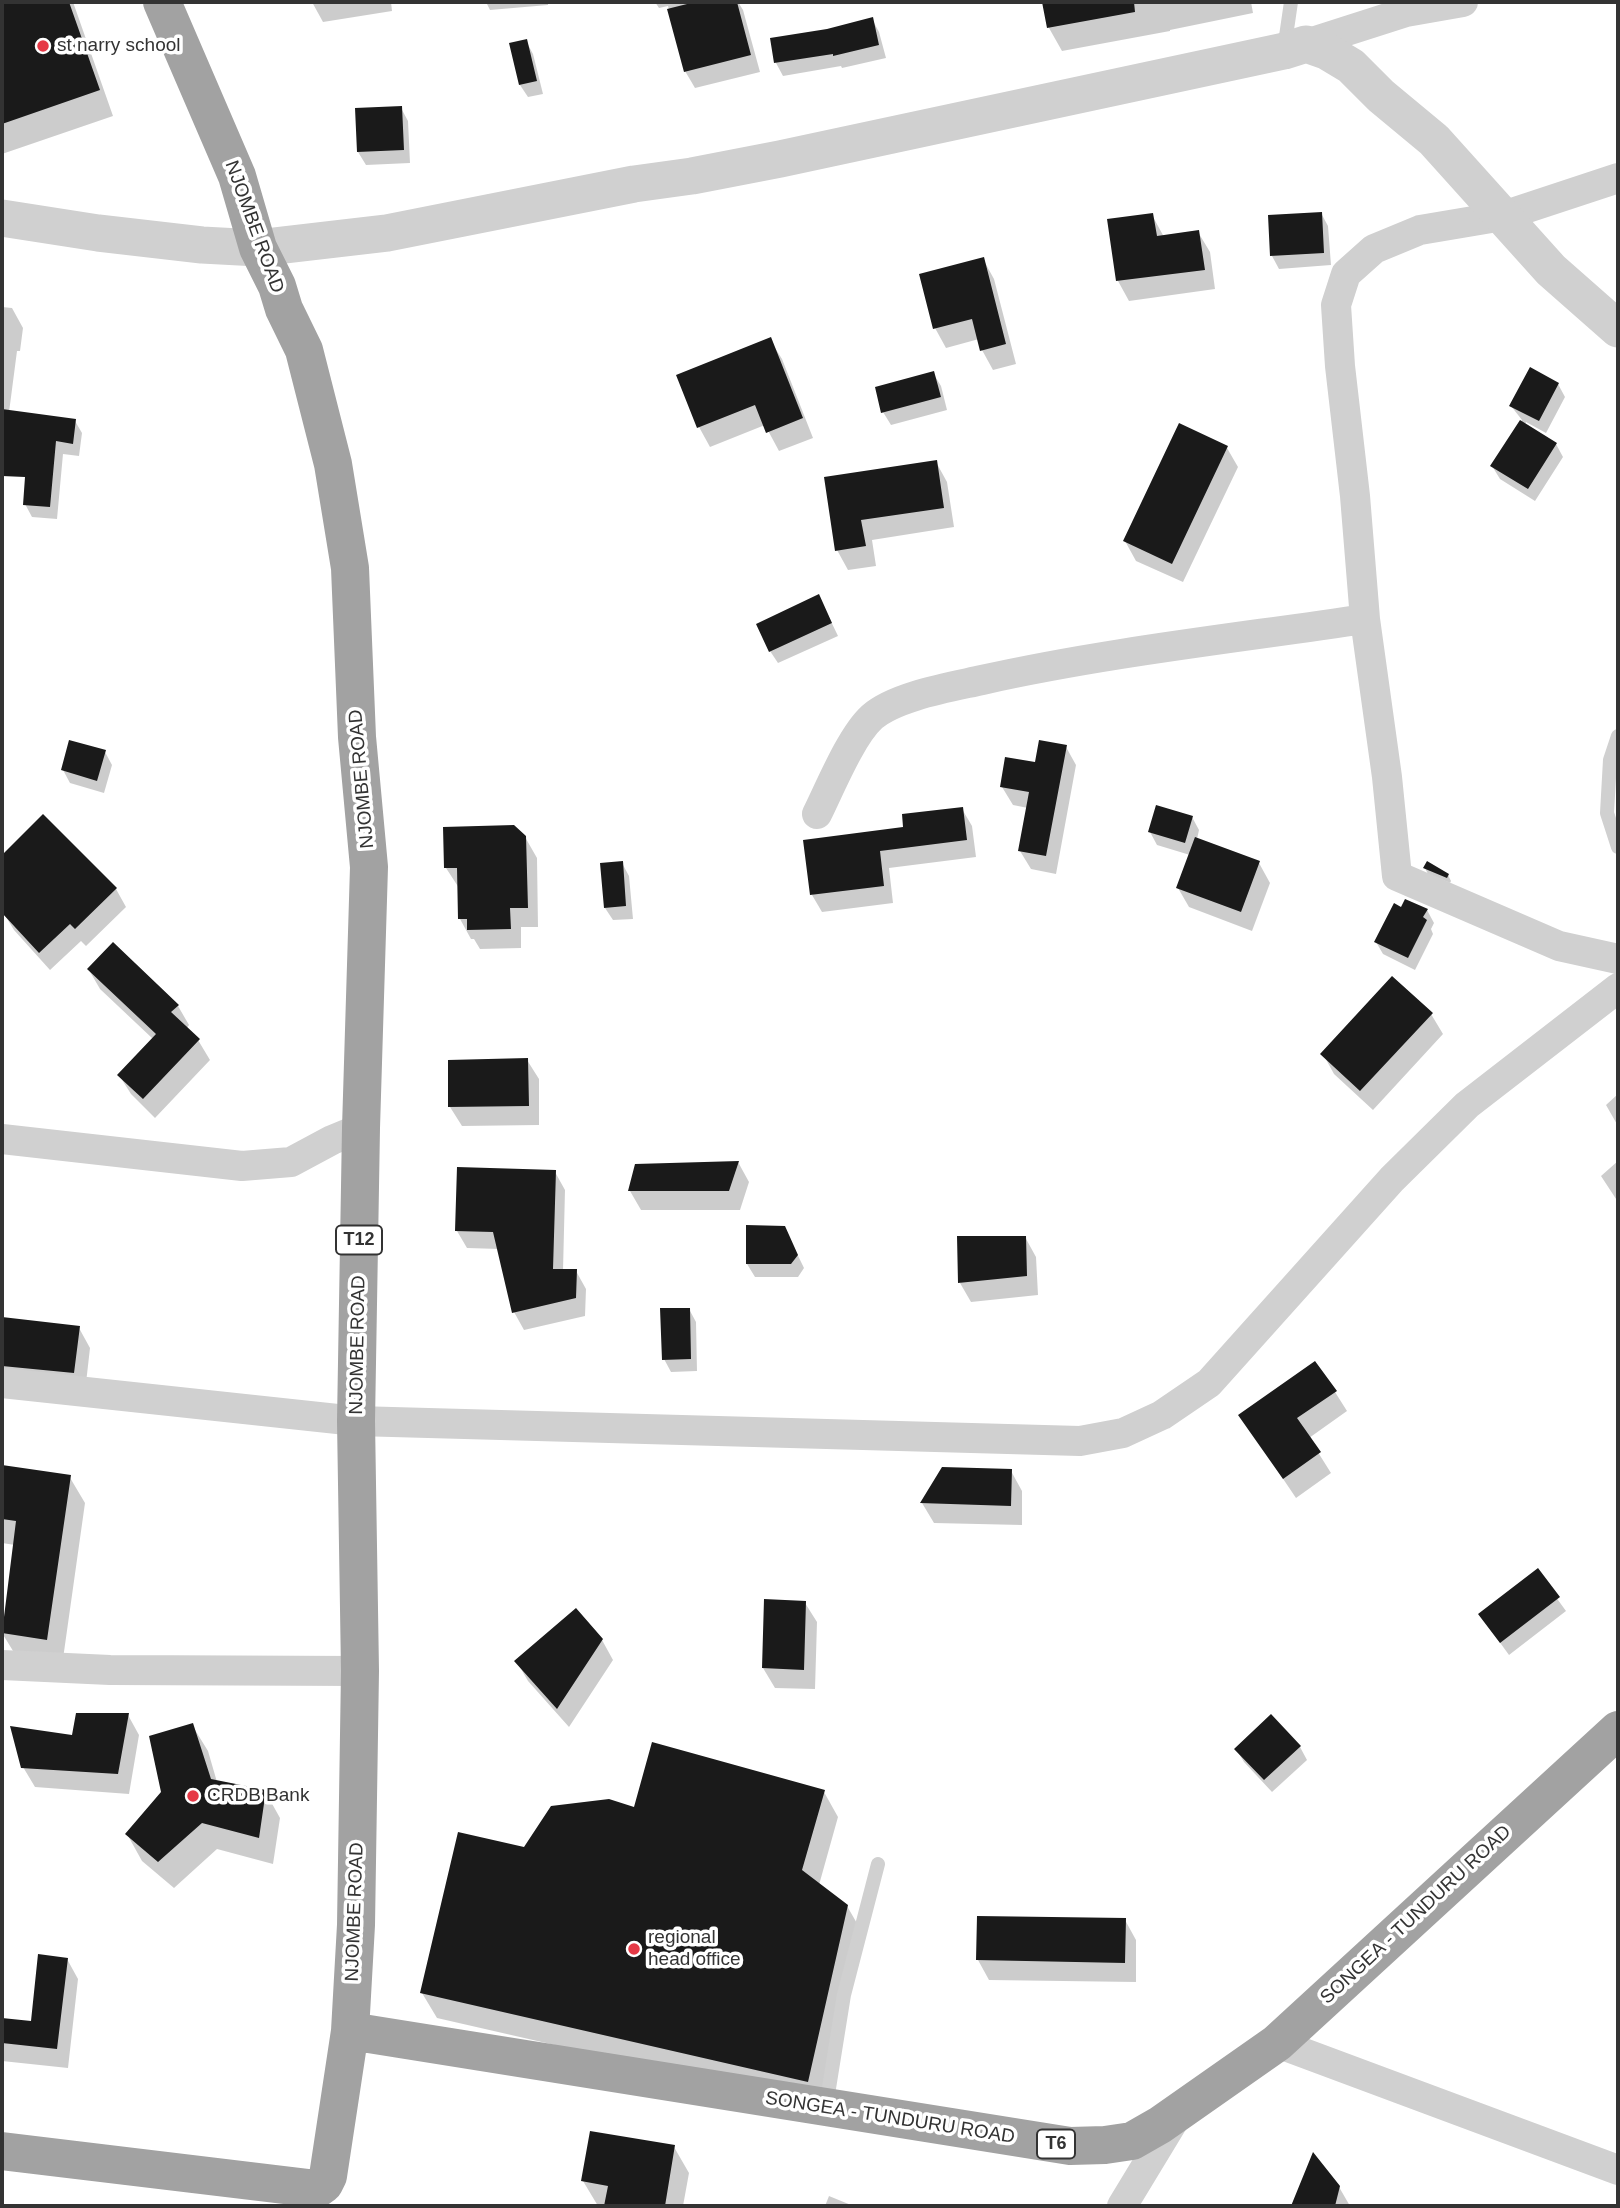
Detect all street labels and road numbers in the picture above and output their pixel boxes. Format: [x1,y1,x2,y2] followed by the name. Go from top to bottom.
[219,158,289,296] street label: NJOMBE ROAD
[345,709,379,849] street label: NJOMBE ROAD
[336,1226,382,1254] road number: T12
[345,1275,371,1415] street label: NJOMBE ROAD
[1316,1821,1516,2009] street label: SONGEA - TUNDURU ROAD
[341,1842,369,1982] street label: NJOMBE ROAD
[764,2087,1016,2149] street label: SONGEA - TUNDURU ROAD
[1037,2130,1075,2158] road number: T6

